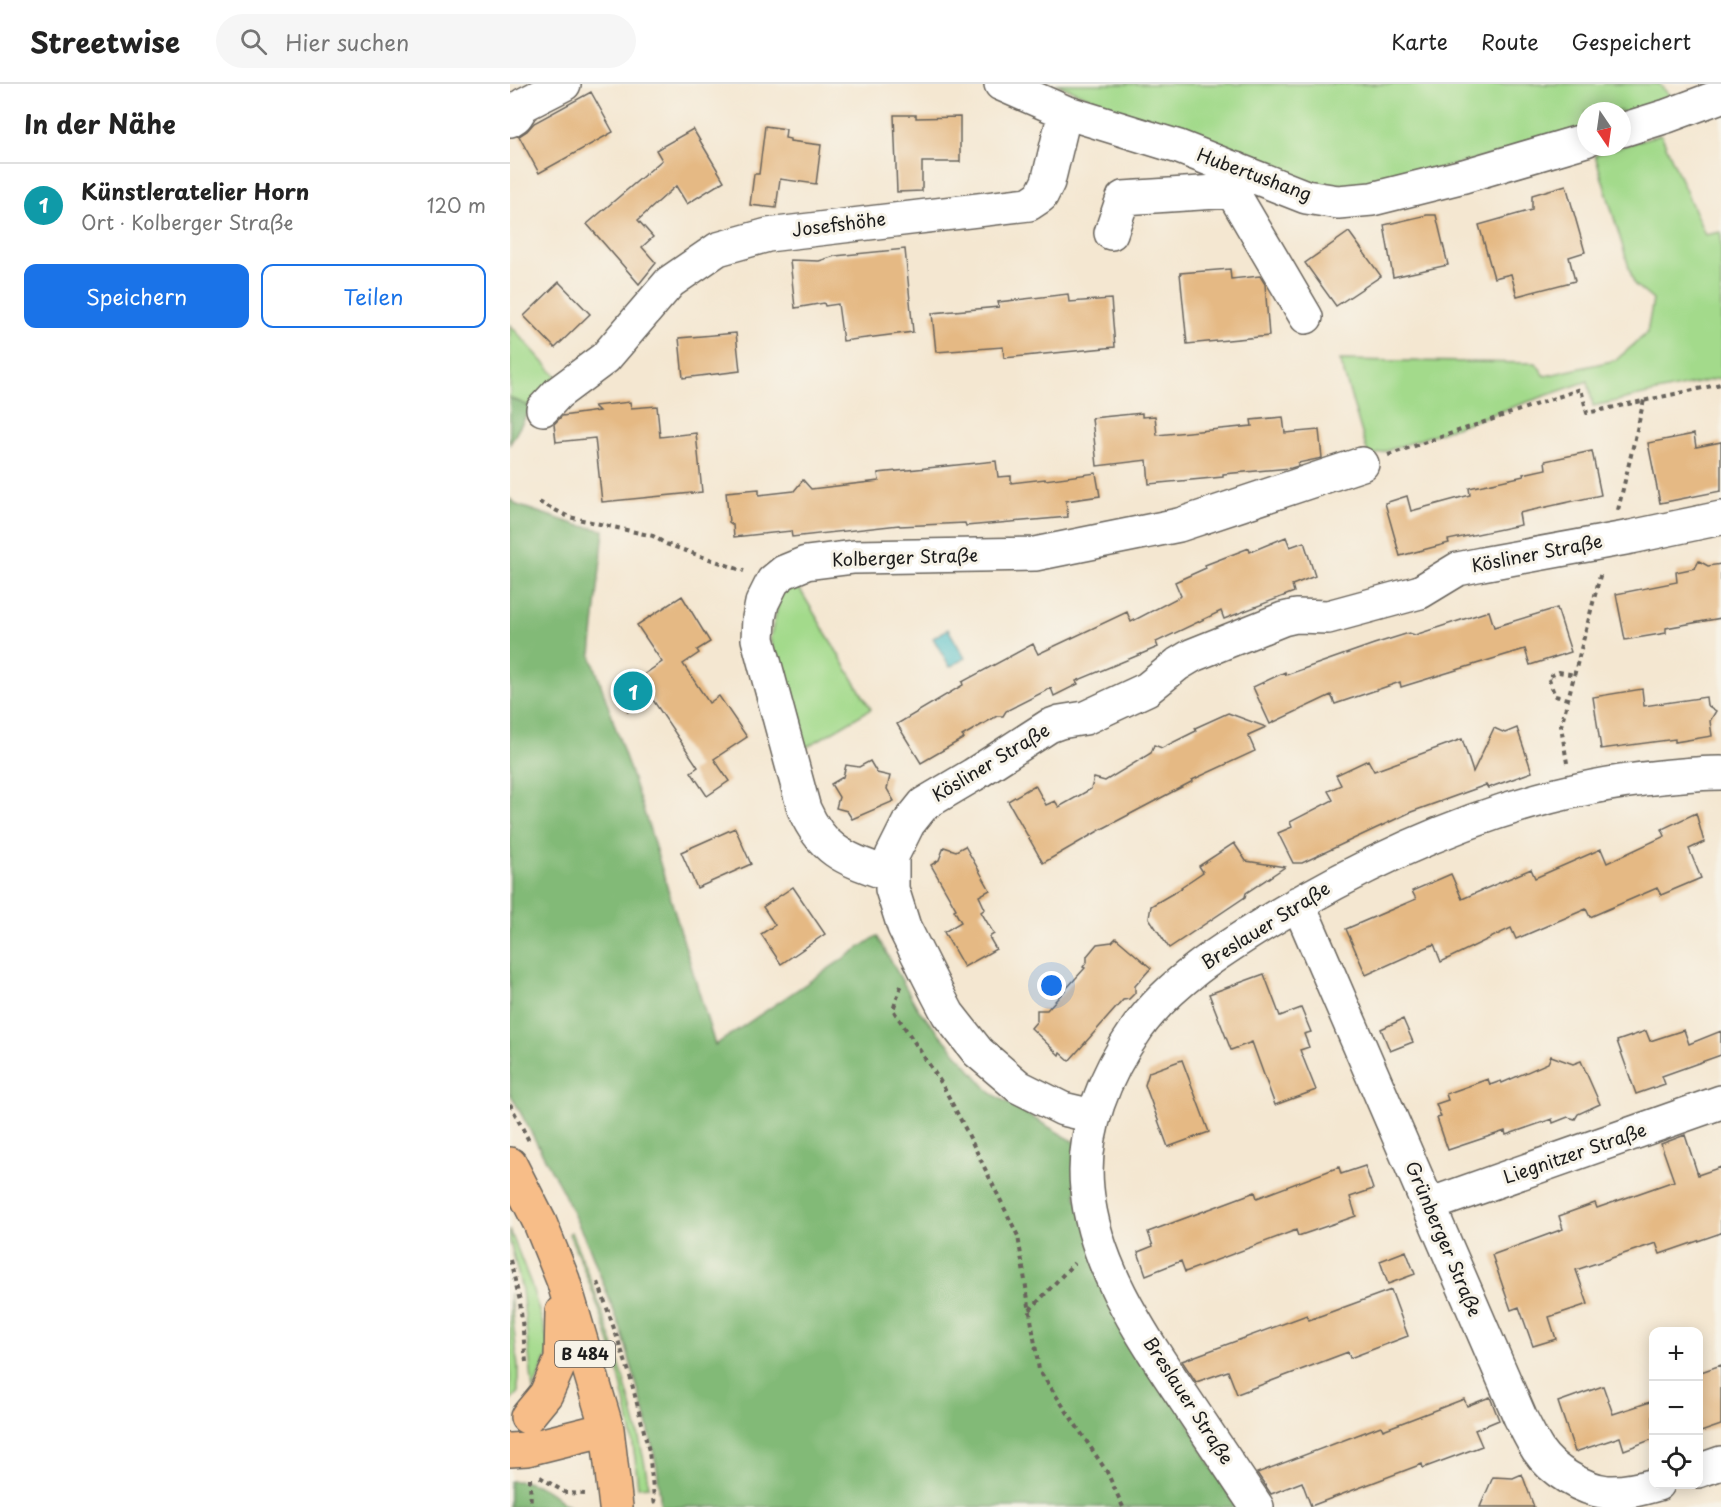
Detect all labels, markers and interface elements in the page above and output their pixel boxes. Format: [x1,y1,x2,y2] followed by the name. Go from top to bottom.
[216,14,636,68] search box
[30,20,180,63] text: Streetwise
[237,25,270,58] icon: search
[285,25,409,58] text: Hier suchen
[1391,25,1448,57] text: Karte
[1481,25,1539,57] text: Route
[1572,25,1691,57] text: Gespeichert
[1577,102,1631,156] north arrow
[24,104,176,143] text: In der Nähe
[1193,140,1316,207] street label: Hubertushang
[81,174,309,207] text: Künstleratelier Horn
[39,190,48,220] text: 1
[427,190,486,220] text: 120 m
[790,204,887,243] street label: Josefshöhe
[81,207,293,237] text: Ort · Kolberger Straße
[24,264,249,328] button: Speichern
[261,264,486,328] button: Teilen
[1469,527,1605,578] street label: Kösliner Straße
[831,540,979,573] street label: Kolberger Straße
[614,668,652,714] pin: 1
[926,716,1054,808] street label: Kösliner Straße
[1196,874,1335,975] street label: Breslauer Straße
[1037,971,1066,1000] your location
[1499,1115,1650,1190] street label: Liegnitzer Straße
[1399,1156,1489,1320] street label: Grünberger Straße
[1649,1327,1703,1489] map controls
[1649,1327,1703,1381] button: +
[1138,1331,1241,1469] street label: Breslauer Straße
[555,1341,615,1367] road number: B 484
[1649,1381,1703,1435] button: −
[1649,1435,1703,1489] button: locate

